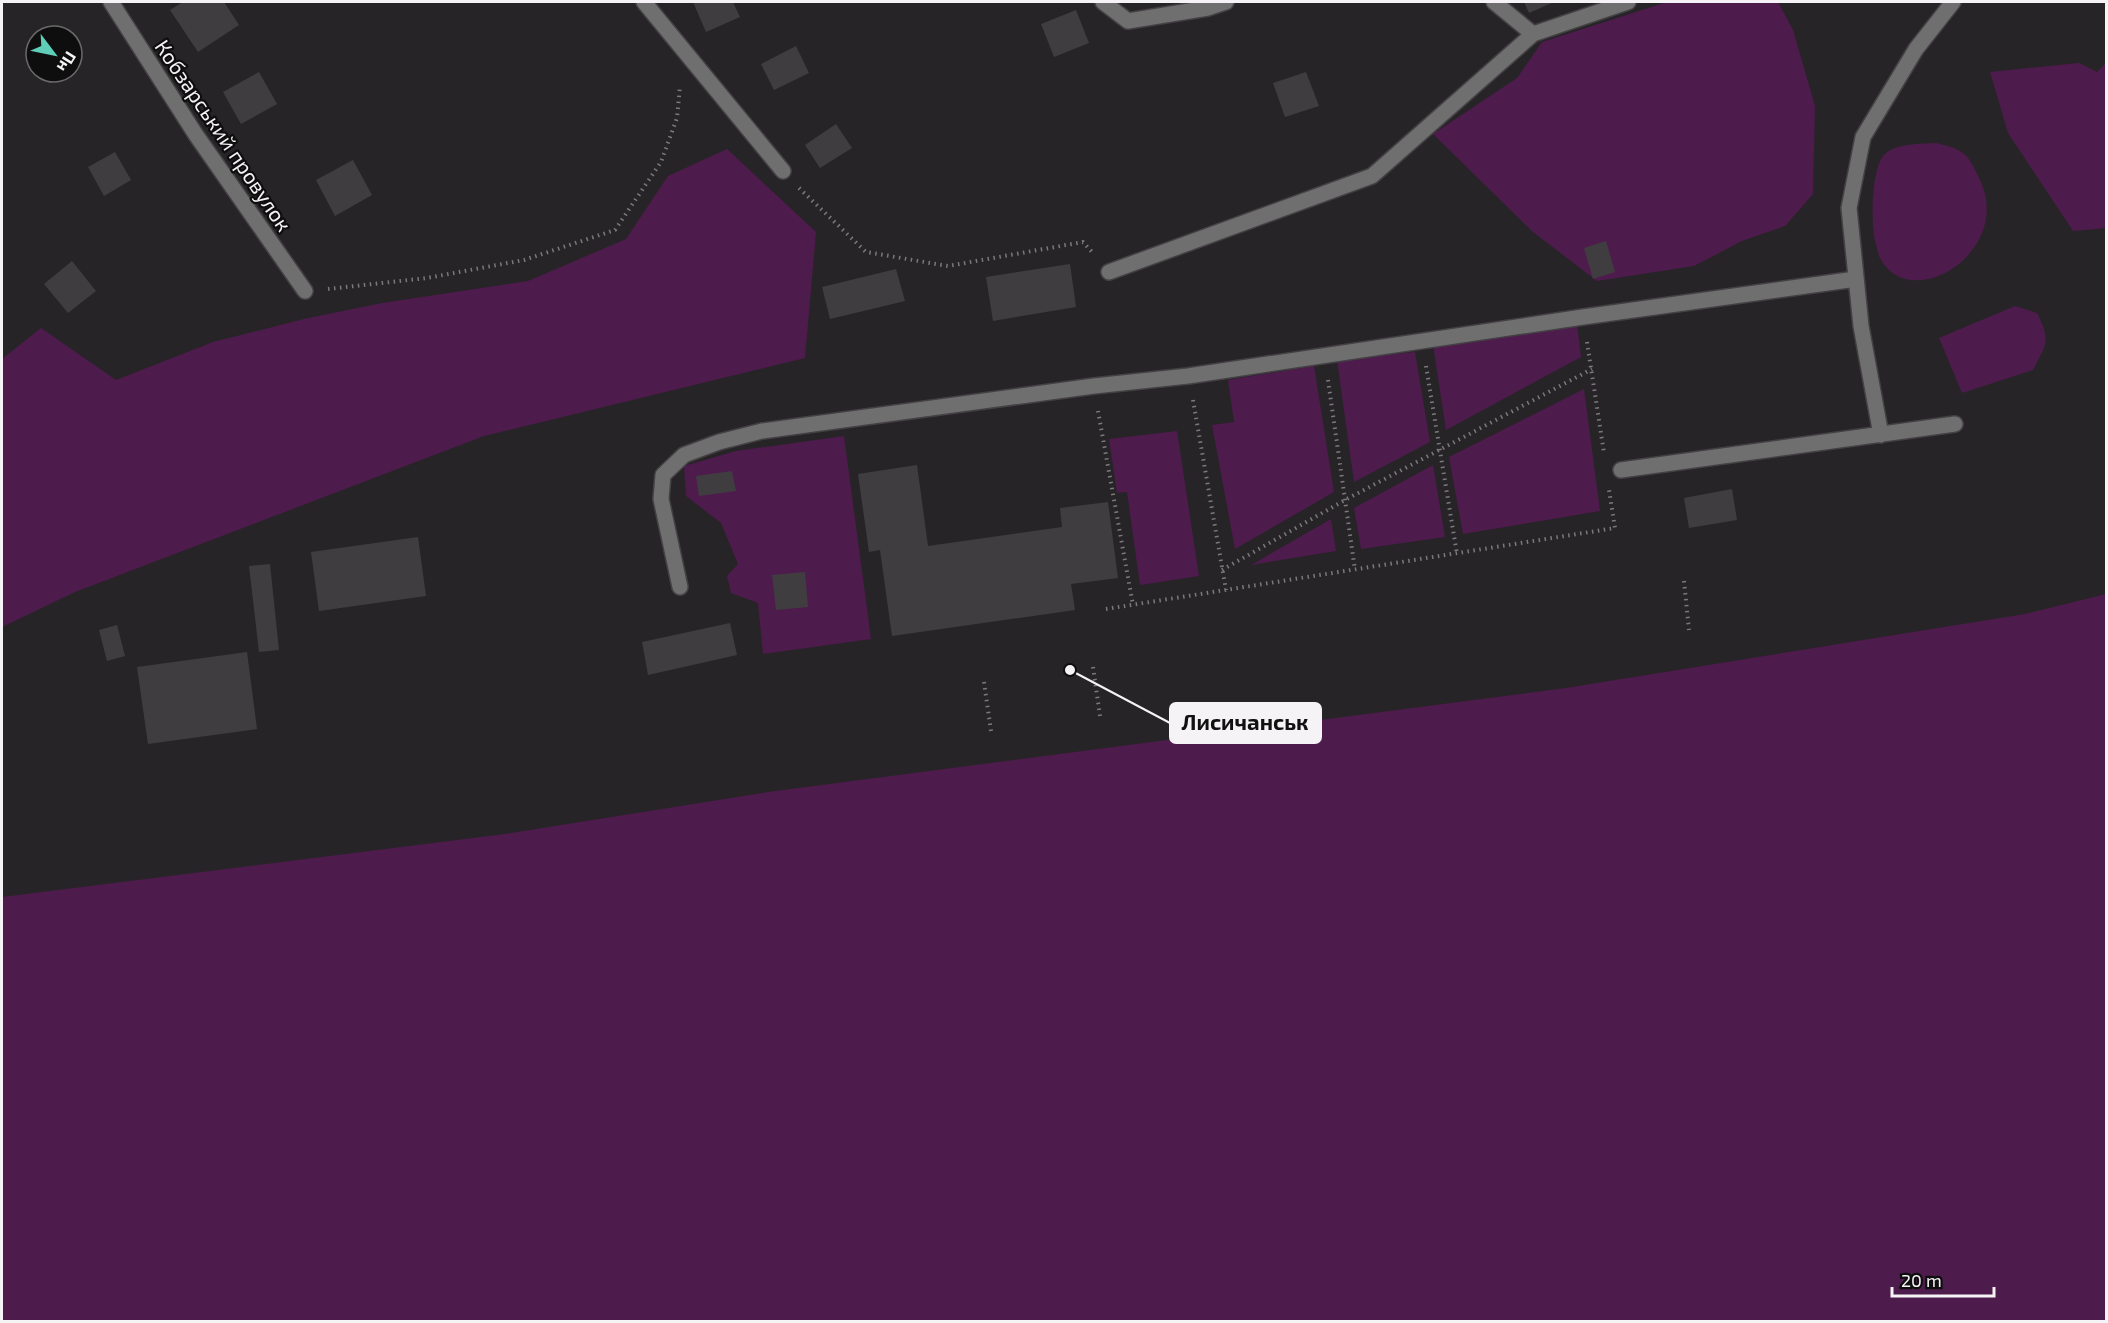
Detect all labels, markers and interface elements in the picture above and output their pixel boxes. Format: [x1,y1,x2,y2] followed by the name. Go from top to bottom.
[24,24,84,84] north arrow
[150,34,298,236] street label: Кобзарський провулок
[54,48,81,76] text: Пн
[1170,703,1321,743] callout: Лисичанськ
[1181,708,1309,734] text: Лисичанськ
[1892,1260,1994,1298] scale bar
[1901,1269,1942,1291] text: 20 m

